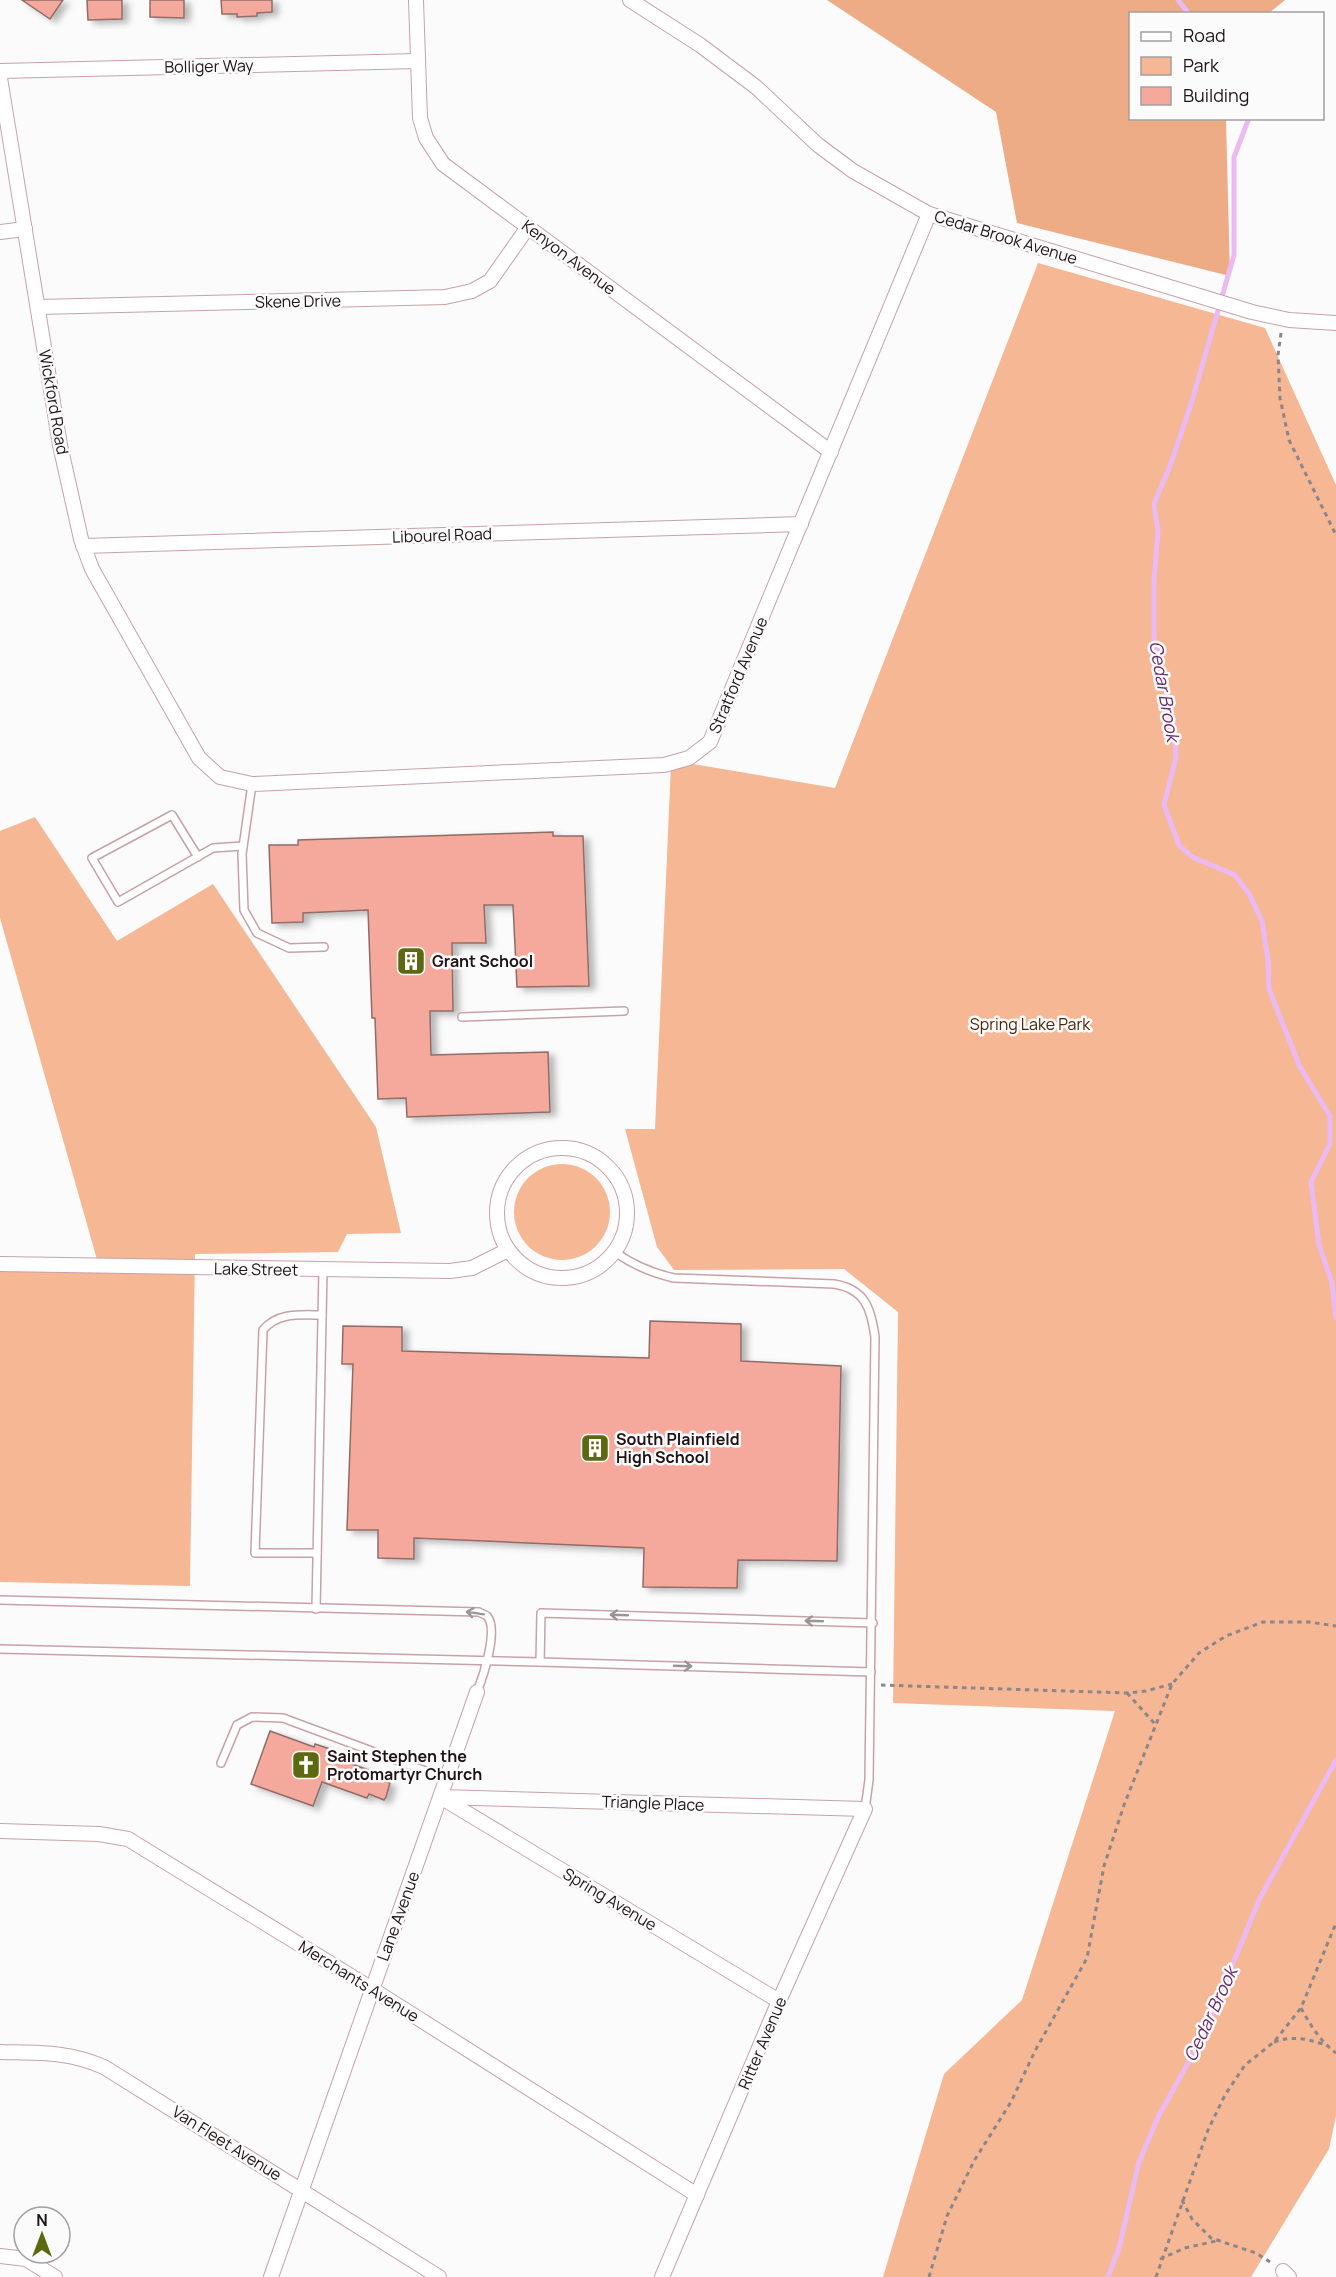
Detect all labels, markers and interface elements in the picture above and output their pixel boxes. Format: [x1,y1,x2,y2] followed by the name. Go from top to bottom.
[1129,12,1324,120] legend
[1183,23,1226,47] text: Road
[1183,53,1220,77] text: Park
[164,54,254,78] street label: Bolliger Way
[1183,83,1249,107] text: Building
[932,205,1080,269] street label: Cedar Brook Avenue
[518,214,620,300] street label: Kenyon Avenue
[255,289,341,313] street label: Skene Drive
[34,348,74,456] street label: Wickford Road
[392,522,492,548] street label: Libourel Road
[703,613,773,737] street label: Stratford Avenue
[1144,639,1186,746] water label: Cedar Brook
[395,945,427,977] building icon: Grant School
[432,950,533,972] place label: Grant School
[970,1013,1091,1035] park label: Spring Lake Park
[214,1257,298,1281] street label: Lake Street
[616,1428,740,1468] place label: South Plainfield High School
[579,1432,611,1464] building icon: South Plainfield High School
[466,1608,486,1619] one-way arrow
[610,1610,630,1621] one-way arrow
[805,1615,825,1627] one-way arrow
[672,1661,692,1672] one-way arrow
[327,1745,482,1785] place label: Saint Stephen the Protomartyr Church
[290,1749,322,1781] church icon: Saint Stephen the Protomartyr Church
[601,1790,705,1816] street label: Triangle Place
[559,1862,661,1936] street label: Spring Avenue
[372,1868,424,1964] street label: Lane Avenue
[295,1935,423,2027] street label: Merchants Avenue
[1178,1960,1244,2065] water label: Cedar Brook
[733,1993,791,2093] street label: Ritter Avenue
[168,2100,286,2186] street label: Van Fleet Avenue
[12,2205,72,2265] north arrow
[36,2209,48,2231] text: N

